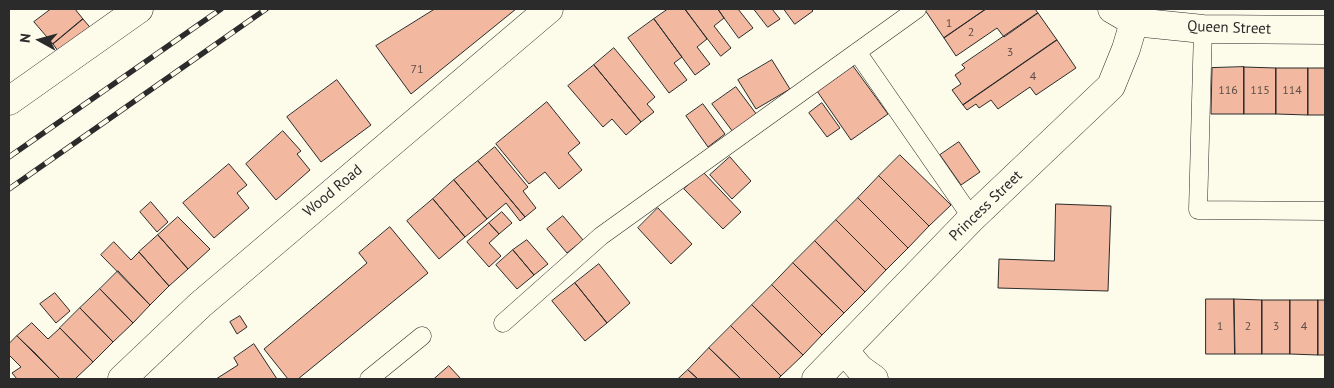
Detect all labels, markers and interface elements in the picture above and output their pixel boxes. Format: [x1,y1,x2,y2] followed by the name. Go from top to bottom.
[15,15,65,65] north arrow
[946,17,952,31] house number: 1
[1187,18,1271,38] street label: Queen Street
[968,26,974,40] house number: 2
[16,33,35,44] text: N
[1007,46,1013,60] house number: 3
[410,63,424,77] house number: 71
[1030,70,1036,84] house number: 4
[1218,84,1238,98] house number: 116
[1250,84,1270,98] house number: 115
[1282,84,1302,98] house number: 114
[300,161,366,221] street label: Wood Road
[946,167,1026,245] street label: Princess Street
[1217,320,1223,334] house number: 1
[1245,320,1251,334] house number: 2
[1273,320,1279,334] house number: 3
[1301,320,1307,334] house number: 4

